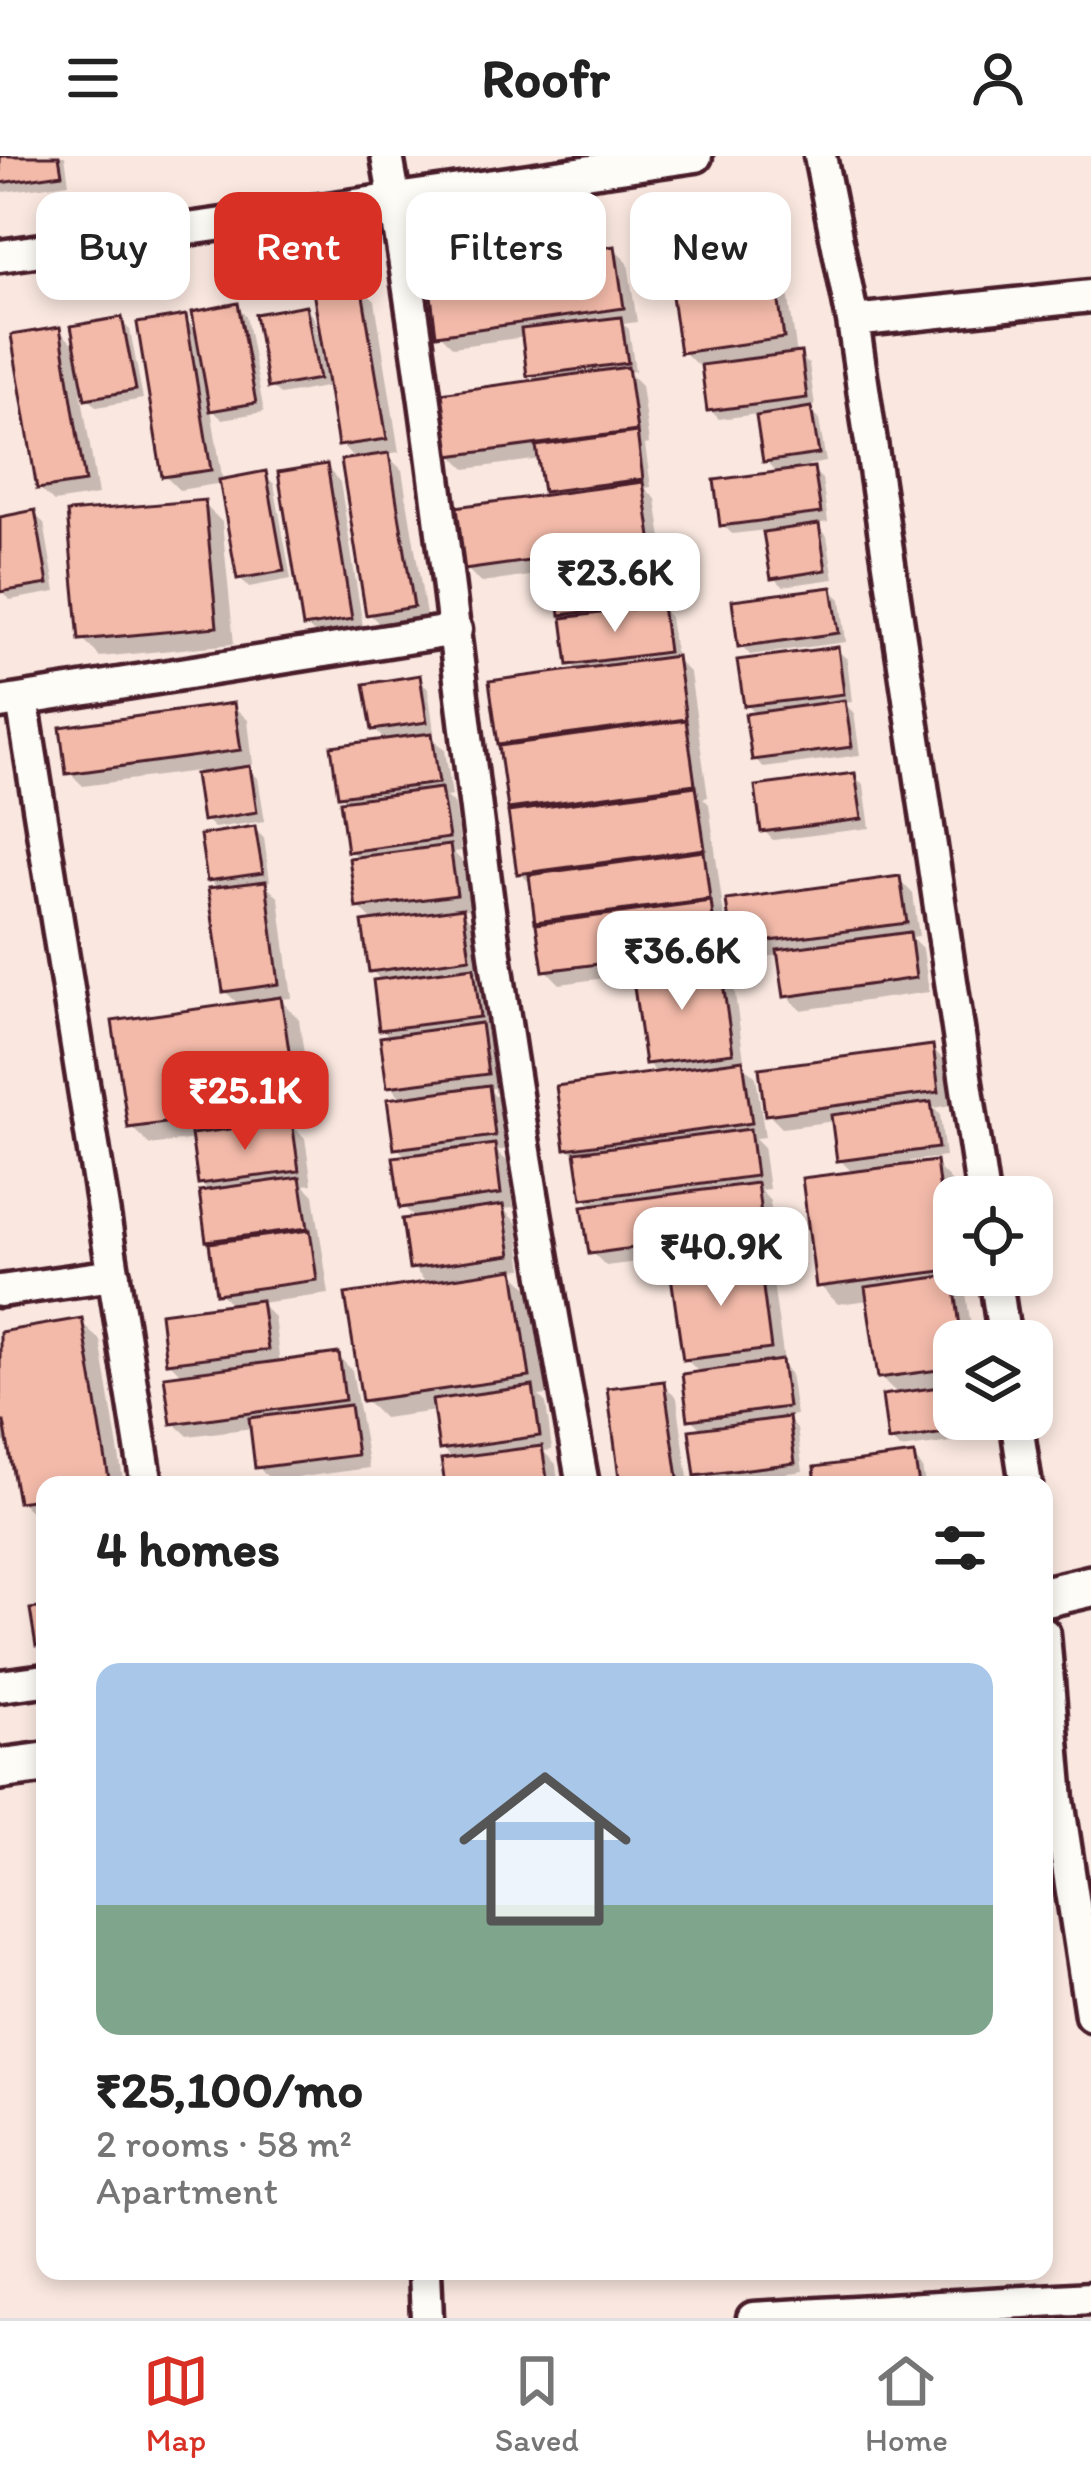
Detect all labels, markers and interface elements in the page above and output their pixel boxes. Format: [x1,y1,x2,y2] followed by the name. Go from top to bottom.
[60,45,126,111] icon: menu
[965,45,1031,111] icon: person
[481,46,610,111] text: Roofr
[36,192,190,300] chip: Buy
[214,192,382,300] chip: Rent
[406,192,606,300] chip: Filters
[630,192,791,300] chip: New
[517,533,713,635] pin: ₹23.6K
[557,548,673,595] text: ₹23.6K
[584,911,780,1013] pin: ₹36.6K
[624,926,740,973] text: ₹36.6K
[147,1051,343,1153] pin: ₹25.1K
[189,1066,301,1113] text: ₹25.1K
[933,1176,1053,1440] map controls
[933,1176,1053,1296] button: locate
[623,1207,819,1309] pin: ₹40.9K
[660,1222,782,1269] text: ₹40.9K
[933,1320,1053,1440] button: layers
[927,1515,993,1581] icon: filters
[96,1518,280,1579] text: 4 homes
[437,1741,653,1957] icon: home
[96,2059,363,2120] text: ₹25,100/mo
[96,2120,352,2167] text: 2 rooms · 58 m²
[96,2167,278,2214] text: Apartment
[143,2348,209,2459] tab: Map
[495,2348,579,2459] tab: Saved
[865,2348,948,2459] tab: Home

